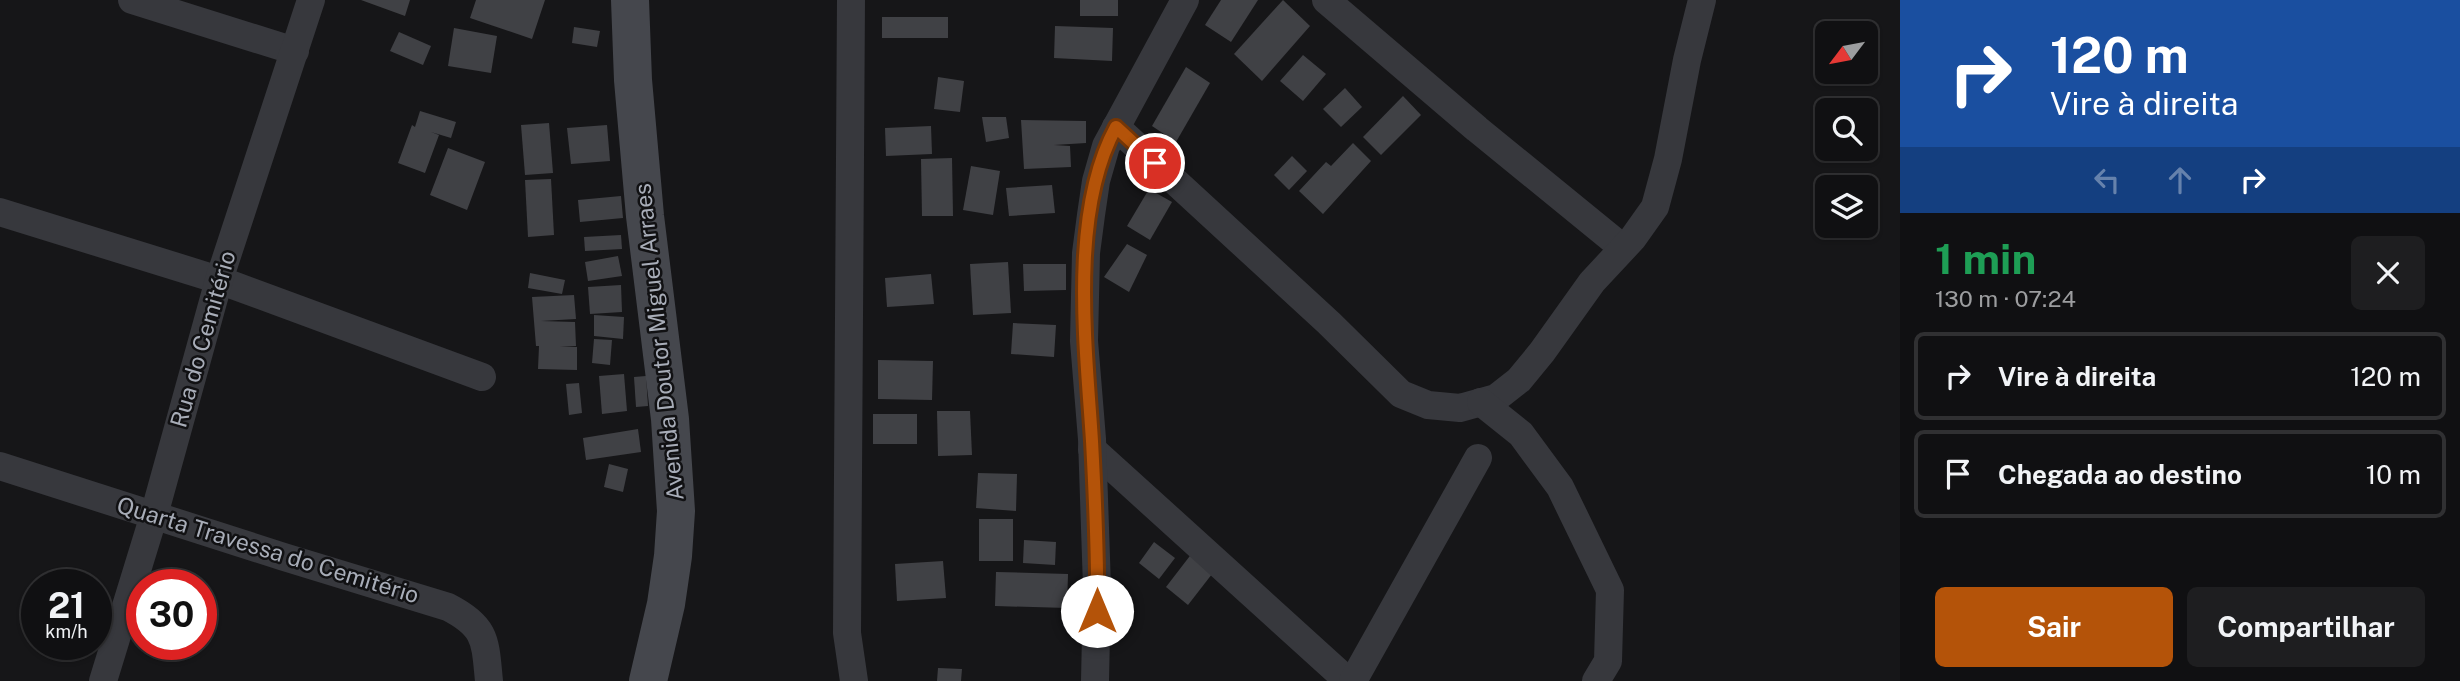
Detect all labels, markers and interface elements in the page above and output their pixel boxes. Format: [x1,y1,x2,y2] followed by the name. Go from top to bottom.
[1815,21,1878,84] north arrow
[1815,21,1878,238] map controls
[2050,26,2189,84] text: 120 m
[1935,28,2026,119] icon: right
[2050,85,2238,122] text: Vire à direita
[1815,98,1878,161] button: search
[1125,133,1185,193] pin
[1136,144,1174,182] icon: arrive
[2088,161,2126,199] icon: left
[2161,161,2199,199] icon: ahead
[2234,161,2272,199] icon: right
[1815,175,1878,238] button: layers
[628,182,689,502] street label: Avenida Doutor Miguel Arraes
[1935,234,2036,283] text: 1 min
[2351,236,2425,310] button: close
[164,247,241,430] street label: Rua do Cemitério
[1935,285,2076,312] text: 130 m · 07:24
[1939,357,1977,395] icon: right
[1998,361,2156,392] text: Vire à direita
[2350,361,2421,392] text: 120 m
[1939,455,1977,493] icon: arrive
[1998,459,2242,490] text: Chegada ao destino
[2366,459,2421,490] text: 10 m
[114,491,422,608] street label: Quarta Travessa do Cemitério
[126,569,217,660] speed limit sign: 30
[1060,574,1134,648] position arrow
[48,585,85,626] text: 21
[1935,587,2173,667] button: Sair
[2187,587,2425,667] button: Compartilhar
[45,621,88,642] text: km/h

